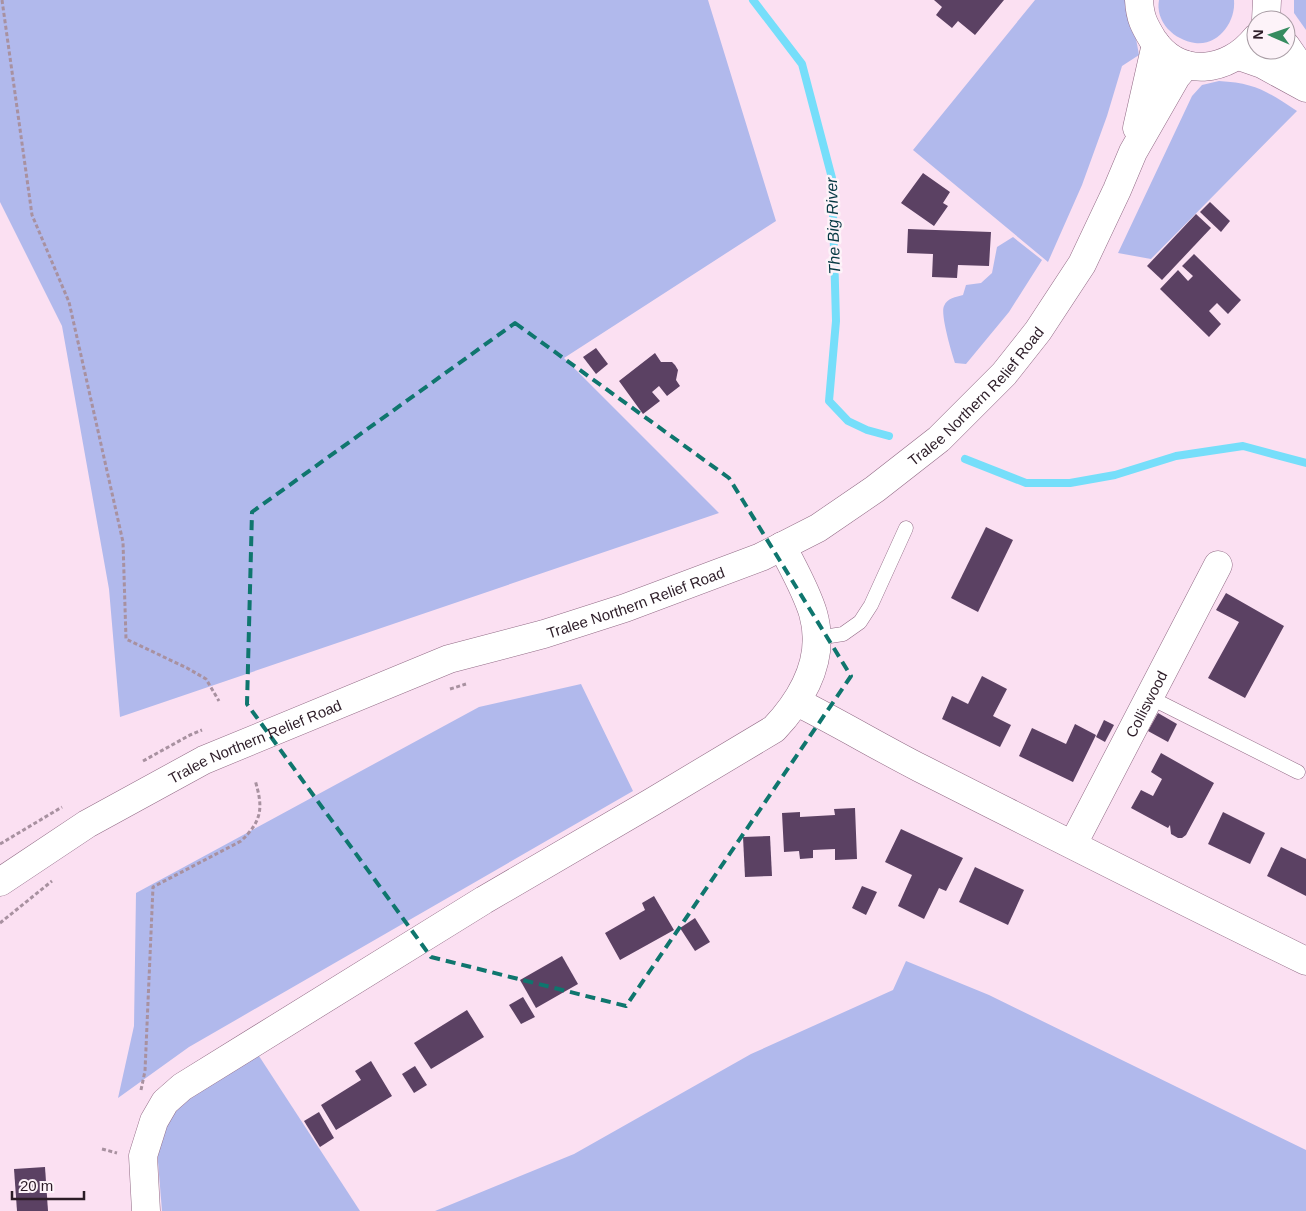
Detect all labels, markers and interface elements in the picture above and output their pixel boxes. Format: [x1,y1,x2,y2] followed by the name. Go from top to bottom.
[1246,10,1296,60] north arrow
[1250,29,1266,40] text: N
[823,177,843,275] water label: The Big River
[904,323,1047,469] street label: Tralee Northern Relief Road
[545,563,727,641] street label: Tralee Northern Relief Road
[1122,668,1170,740] street label: Colliswood
[165,696,344,786] street label: Tralee Northern Relief Road
[12,1168,85,1200] scale bar
[20,1177,53,1194] text: 20 m

